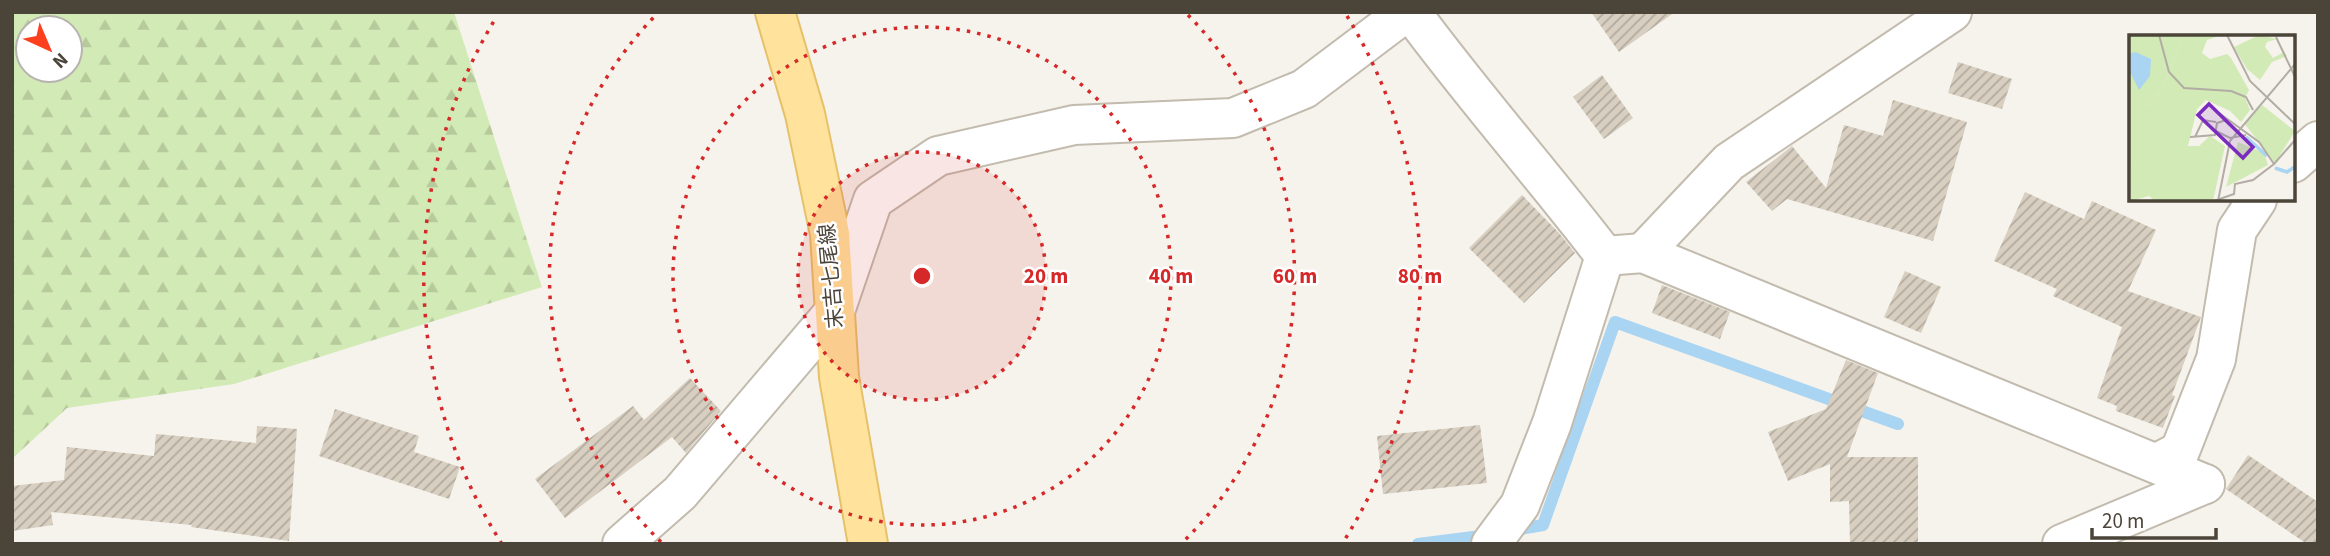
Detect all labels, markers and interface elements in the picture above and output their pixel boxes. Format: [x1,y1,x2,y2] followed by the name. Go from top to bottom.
[14,14,84,84] north arrow
[2129,35,2295,201] inset map
[46,46,74,74] text: N
[811,222,851,330] street label: 末吉七尾線
[1024,261,1068,291] text: 20 m
[1149,261,1193,291] text: 40 m
[1273,261,1317,291] text: 60 m
[1398,261,1442,291] text: 80 m
[910,264,934,288] centre of rings
[2092,496,2216,540] scale bar
[2102,506,2144,536] text: 20 m

